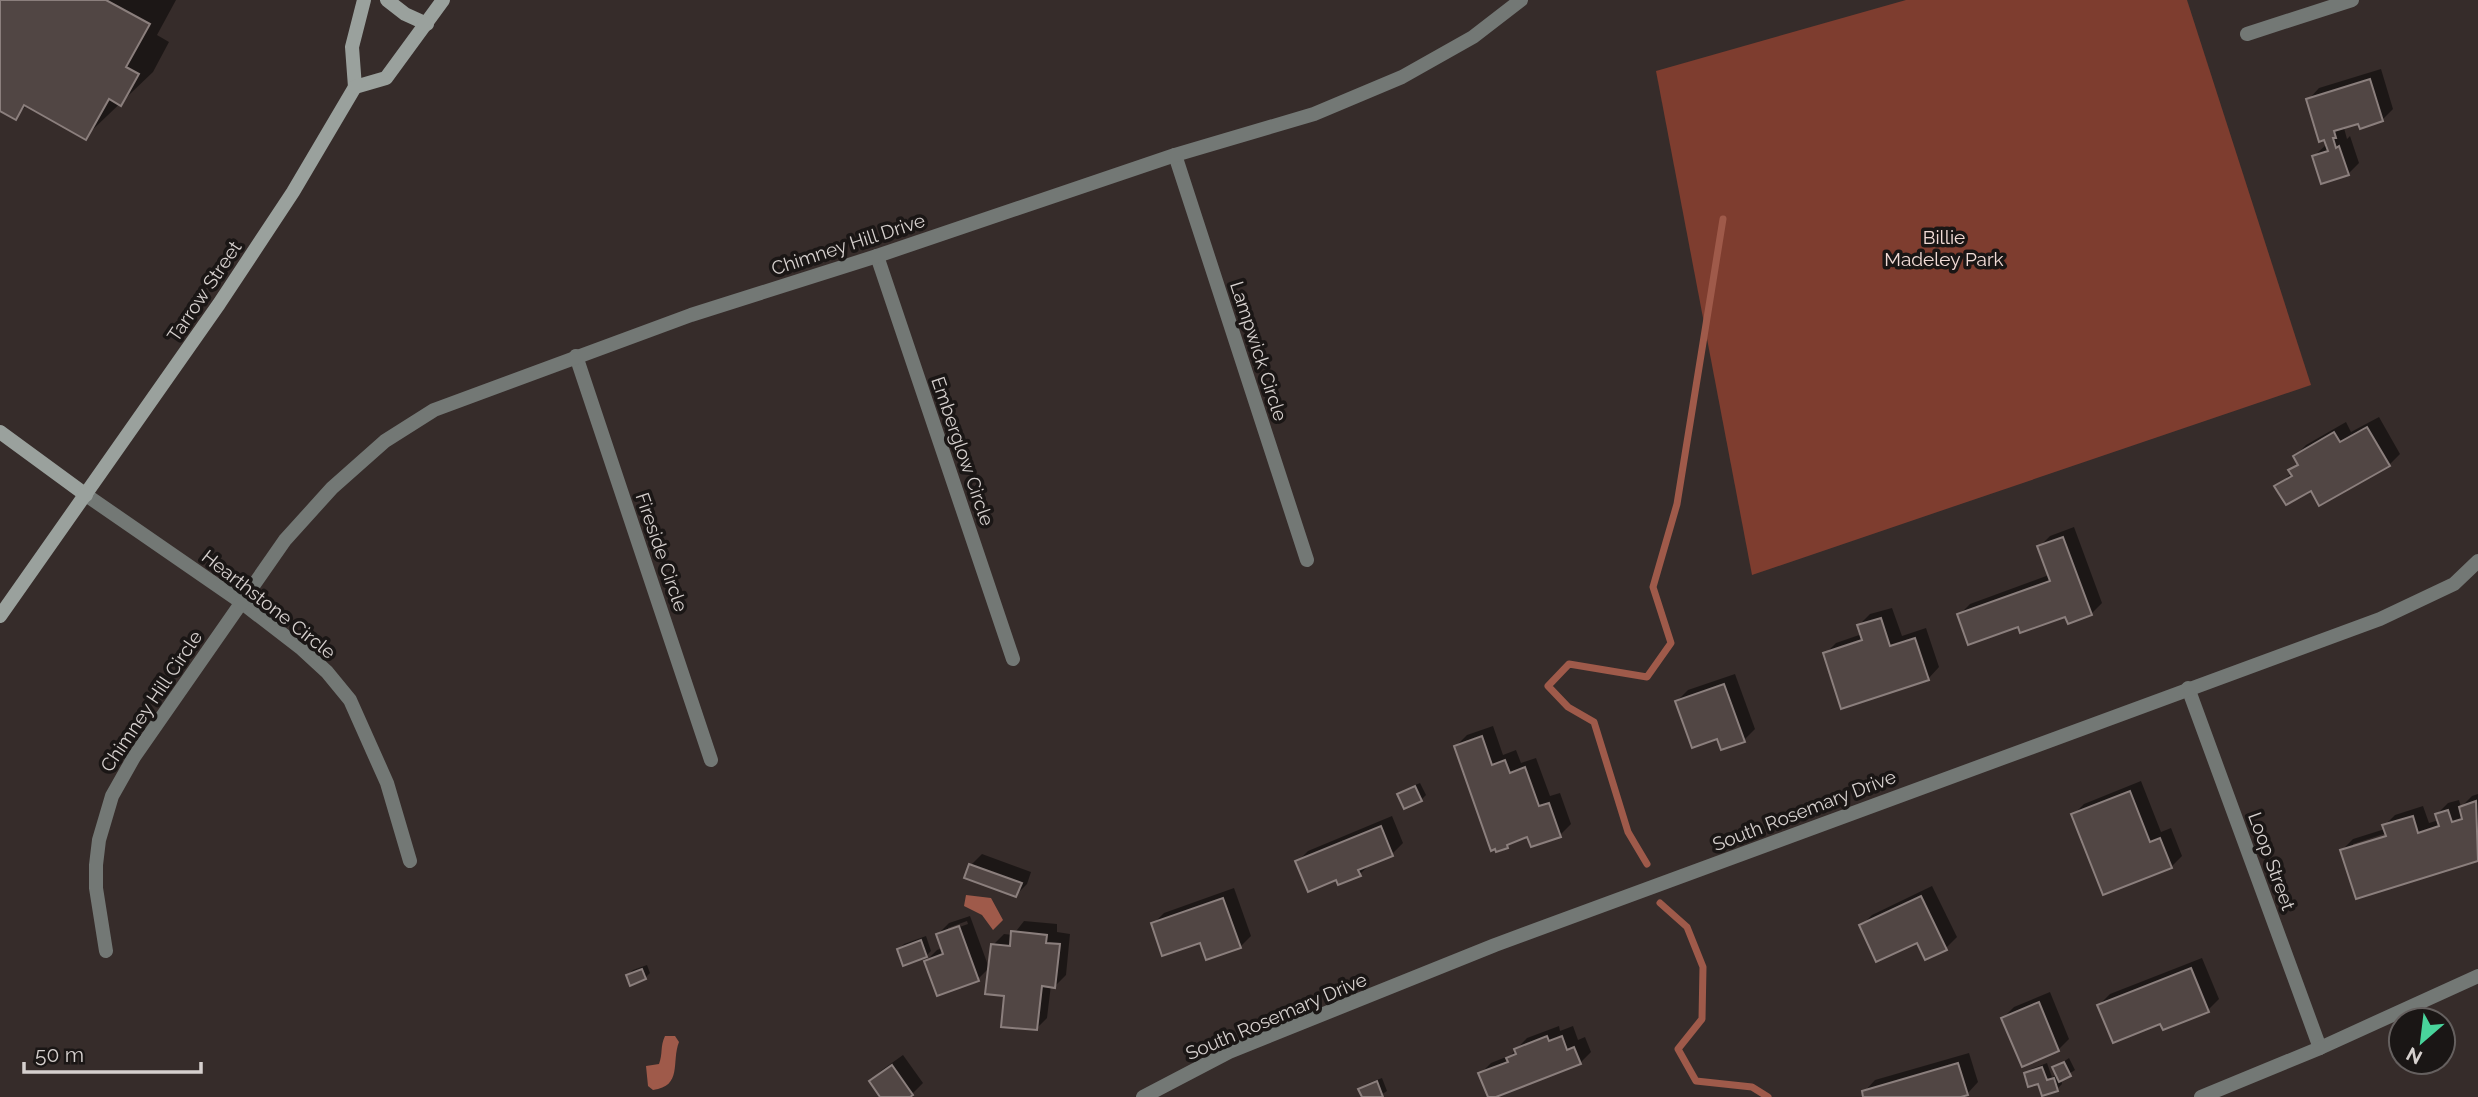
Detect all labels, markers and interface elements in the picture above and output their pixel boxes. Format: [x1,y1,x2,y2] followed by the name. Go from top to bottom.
[768,209,928,279] street label: Chimney Hill Drive
[1884,226,2004,270] park label: Billie Madeley Park
[162,236,246,345] street label: Tarrow Street
[1226,278,1292,424] street label: Lampwick Circle
[927,374,999,528] street label: Emberglow Circle
[631,490,693,614] street label: Fireside Circle
[198,545,340,663] street label: Hearthstone Circle
[96,626,206,776] street label: Chimney Hill Circle
[1709,765,1899,855] street label: South Rosemary Drive
[2244,809,2300,914] street label: Loop Street
[1182,968,1370,1064] street label: South Rosemary Drive
[2387,1006,2457,1076] north arrow
[24,1030,201,1074] scale bar
[35,1042,84,1067] text: 50 m
[2402,1043,2426,1069] text: N

